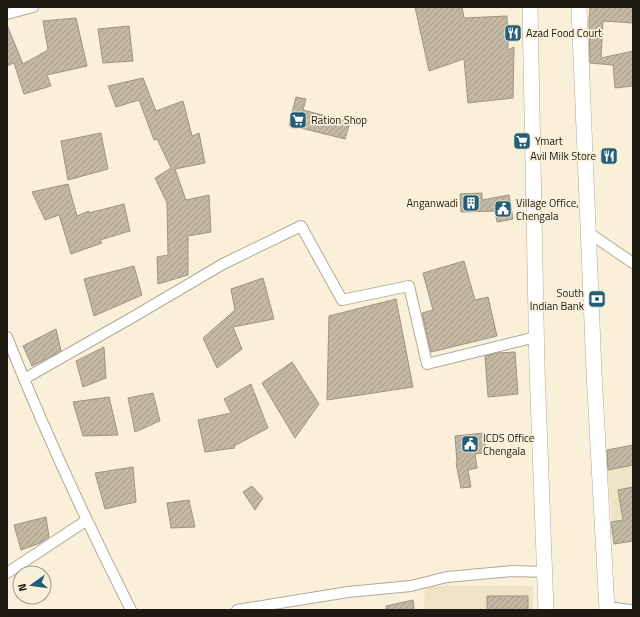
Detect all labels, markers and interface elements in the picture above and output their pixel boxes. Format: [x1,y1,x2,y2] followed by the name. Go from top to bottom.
[503,23,523,43] restaurant icon: Azad Food Court
[526,25,602,41] place label: Azad Food Court
[288,110,308,130] supermarket icon: Ration Shop
[311,112,367,128] place label: Ration Shop
[512,131,532,151] supermarket icon: Ymart
[535,133,563,149] place label: Ymart
[599,146,619,166] restaurant icon: Avil Milk Store
[530,148,596,164] place label: Avil Milk Store
[461,193,481,213] building icon: Anganwadi
[406,195,458,211] place label: Anganwadi
[516,195,579,224] place label: Village Office, Chengala
[493,199,513,219] public building icon: Village Office, Chengala
[530,285,585,314] place label: South Indian Bank
[587,289,607,309] bank icon: South Indian Bank
[483,430,535,459] place label: ICDS Office Chengala
[460,434,480,454] public building icon: ICDS Office Chengala
[12,565,52,605] north arrow
[14,582,31,593] text: N

